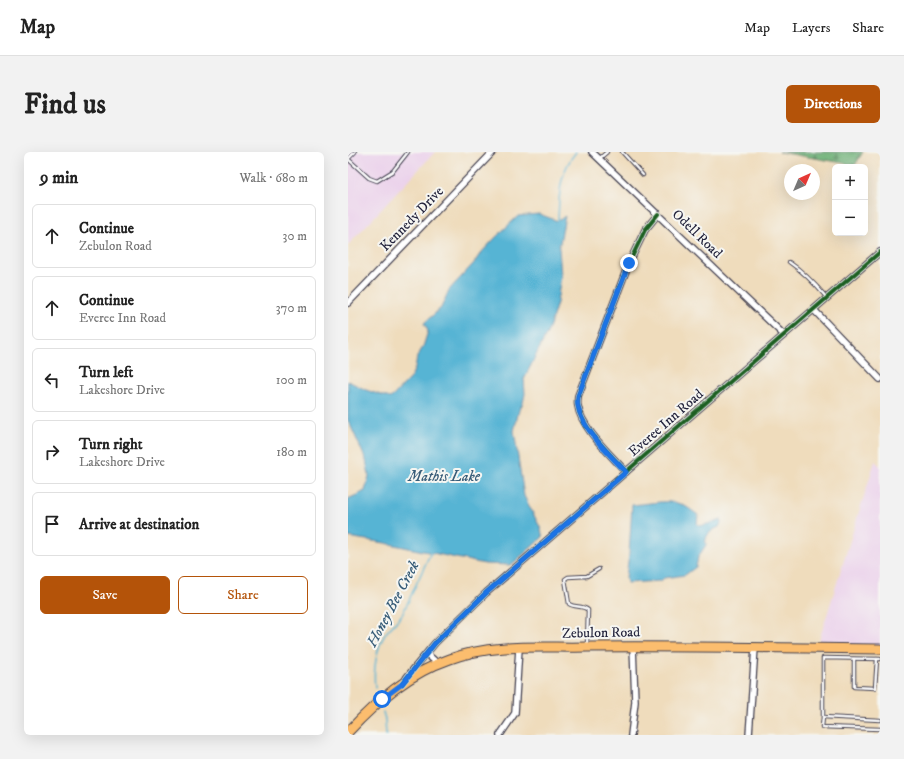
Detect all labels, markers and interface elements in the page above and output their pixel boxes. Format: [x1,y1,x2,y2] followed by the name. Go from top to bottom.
[20,16,55,39] text: Map
[744,19,770,37] text: Map
[792,19,830,37] text: Layers
[852,19,884,37] text: Share
[786,85,880,123] button: Directions
[24,87,106,122] text: Find us
[784,164,820,200] north arrow
[832,164,868,236] map controls
[832,164,868,200] button: +
[40,167,78,189] text: 9 min
[239,170,308,186] text: Walk · 680 m
[376,183,448,255] street label: Kennedy Drive
[832,200,868,236] button: −
[668,206,726,262] street label: Odell Road
[79,219,134,238] text: Continue
[41,225,63,247] icon: ahead
[283,228,307,244] text: 30 m
[79,238,152,254] text: Zebulon Road
[620,254,638,272] route end
[79,291,134,310] text: Continue
[41,297,63,319] icon: ahead
[276,300,307,316] text: 370 m
[79,310,166,326] text: Everee Inn Road
[79,363,133,382] text: Turn left
[41,369,63,391] icon: left
[276,372,307,388] text: 100 m
[79,382,165,398] text: Lakeshore Drive
[625,385,707,461] street label: Everee Inn Road
[79,435,142,454] text: Turn right
[41,441,63,463] icon: right
[276,444,307,460] text: 180 m
[79,454,165,470] text: Lakeshore Drive
[407,467,481,486] water label: Mathis Lake
[41,513,63,535] icon: arrive
[79,515,199,534] text: Arrive at destination
[362,557,424,651] water label: Honey Bee Creek
[40,576,170,614] button: Save
[178,576,308,614] button: Share
[562,623,640,643] street label: Zebulon Road
[373,690,391,708] route start

